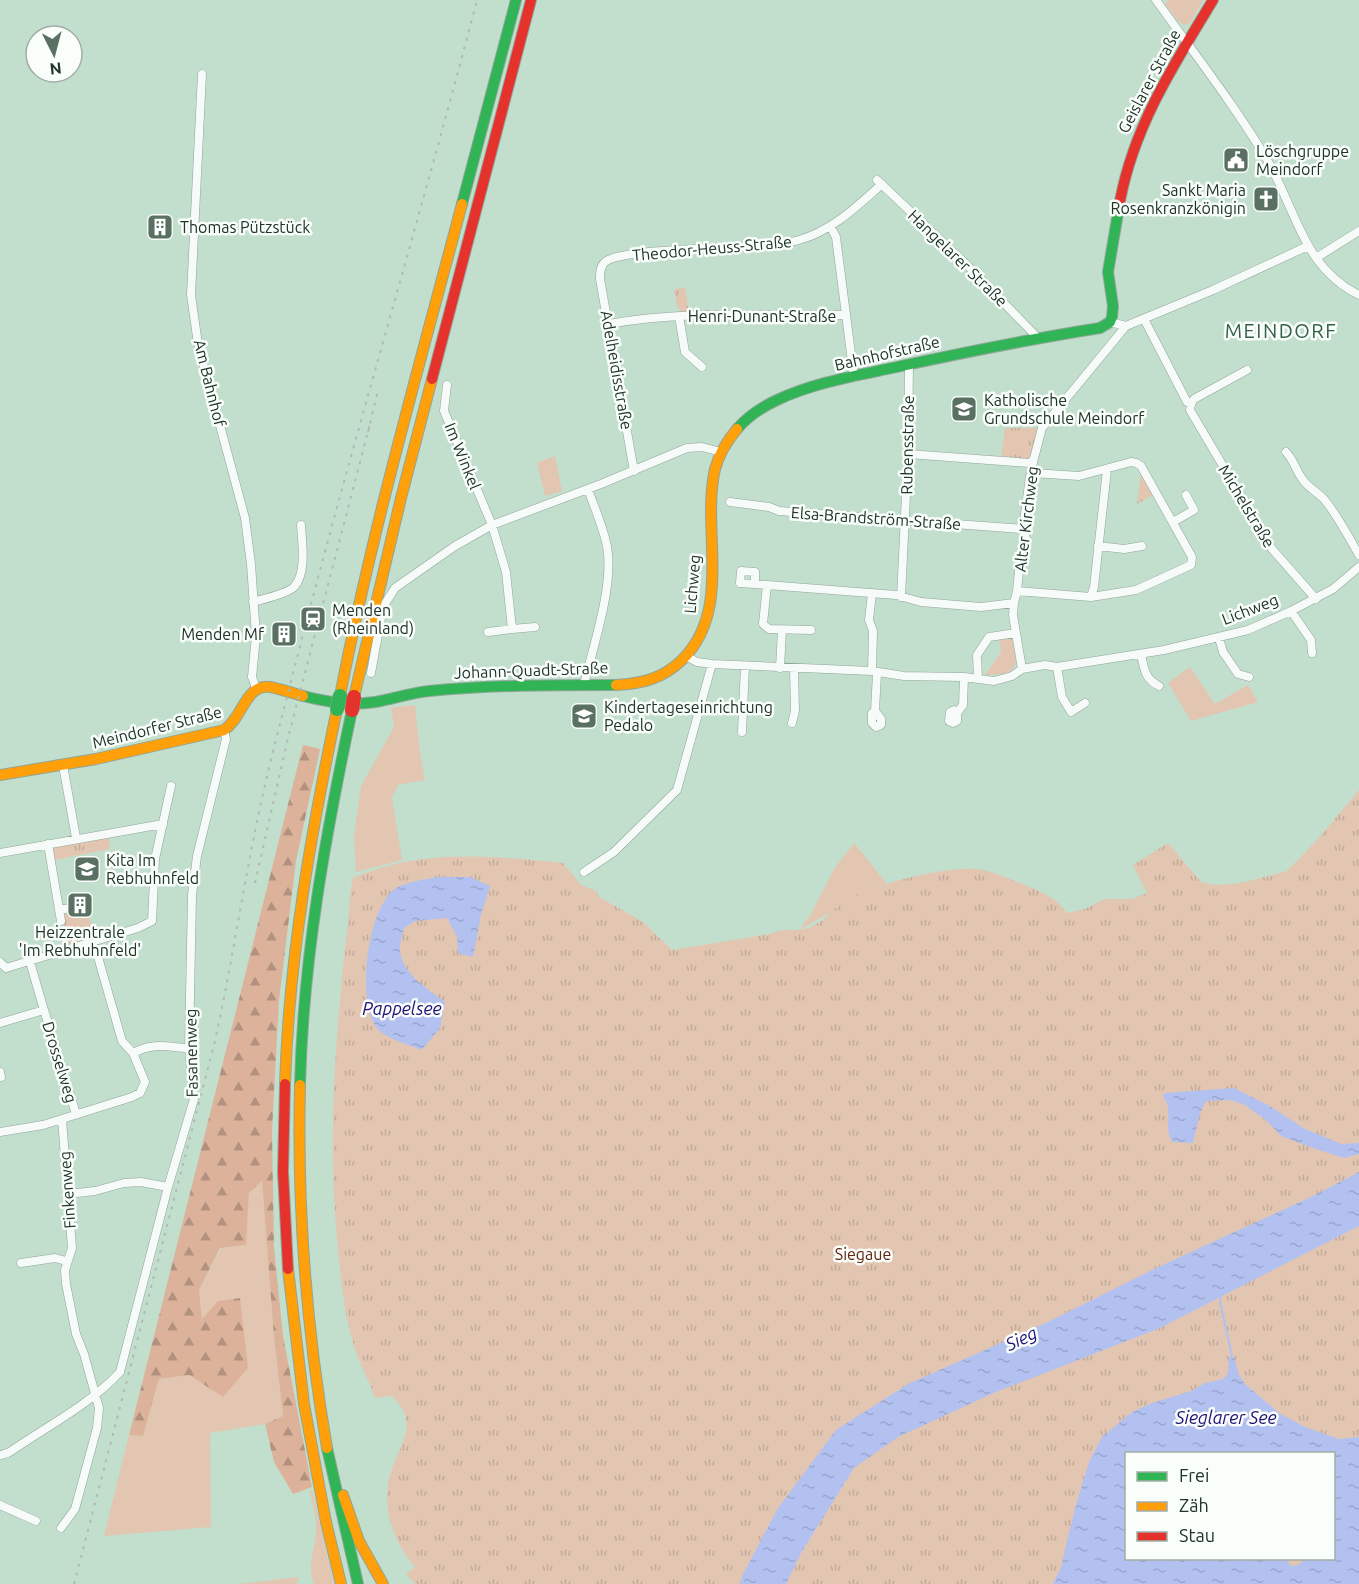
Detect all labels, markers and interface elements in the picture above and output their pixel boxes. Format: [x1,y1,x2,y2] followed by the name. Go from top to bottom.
[24,24,84,84] north arrow
[1114,26,1184,136] street label: Geislarer Straße
[49,59,62,78] text: N
[1256,142,1349,178] place label: Löschgruppe Meindorf
[1221,145,1251,175] public building icon: Löschgruppe Meindorf
[1111,181,1246,217] place label: Sankt Maria Rosenkranzkönigin
[1251,184,1281,214] church icon: Sankt Maria Rosenkranzkönigin
[905,206,1011,310] street label: Hangelarer Straße
[145,212,175,242] building icon: Thomas Pützstück
[180,218,310,236] place label: Thomas Pützstück
[631,232,793,264] street label: Theodor-Heuss-Straße
[688,307,836,325] street label: Henri-Dunant-Straße
[598,309,636,431] street label: Adelheidisstraße
[1225,319,1337,342] district label: MEINDORF
[833,332,941,374] street label: Bahnhofstraße
[190,338,230,429] street label: Am Bahnhof
[984,391,1145,427] place label: Katholische Grundschule Meindorf
[949,394,979,424] school or university icon: Katholische Grundschule Meindorf
[897,395,917,495] street label: Rubensstraße
[441,420,485,492] street label: Im Winkel
[1215,461,1279,551] street label: Michelstraße
[1011,465,1041,573] street label: Alter Kirchweg
[790,503,962,533] street label: Elsa-Brandström-Straße
[680,554,704,614] street label: Lichweg
[1219,590,1281,628] street label: Lichweg
[332,601,414,638] place label: Menden (Rheinland)
[298,604,328,634] station icon: Menden (Rheinland)
[269,619,299,649] building icon: Menden Mf
[181,625,265,643] place label: Menden Mf
[453,658,609,682] street label: Johann-Quadt-Straße
[604,698,773,734] place label: Kindertageseinrichtung Pedalo
[569,701,599,731] school or university icon: Kindertageseinrichtung Pedalo
[90,702,224,752] street label: Meindorfer Straße
[106,851,199,887] place label: Kita Im Rebhuhnfeld
[72,854,102,884] school or university icon: Kita Im Rebhuhnfeld
[65,890,95,920] building icon: Heizzentrale 'Im Rebhuhnfeld'
[19,923,141,959] place label: Heizzentrale 'Im Rebhuhnfeld'
[362,998,442,1018] water label: Pappelsee
[181,1008,201,1098] street label: Fasanenweg
[39,1019,81,1105] street label: Drosselweg
[55,1151,79,1229] street label: Finkenweg
[835,1245,891,1263] park label: Siegaue
[1001,1322,1040,1354] water label: Sieg
[1174,1407,1277,1427] water label: Sieglarer See
[1125,1452,1335,1560] legend
[1179,1465,1209,1485] text: Frei
[1179,1495,1209,1515] text: Zäh
[1179,1525,1215,1545] text: Stau

